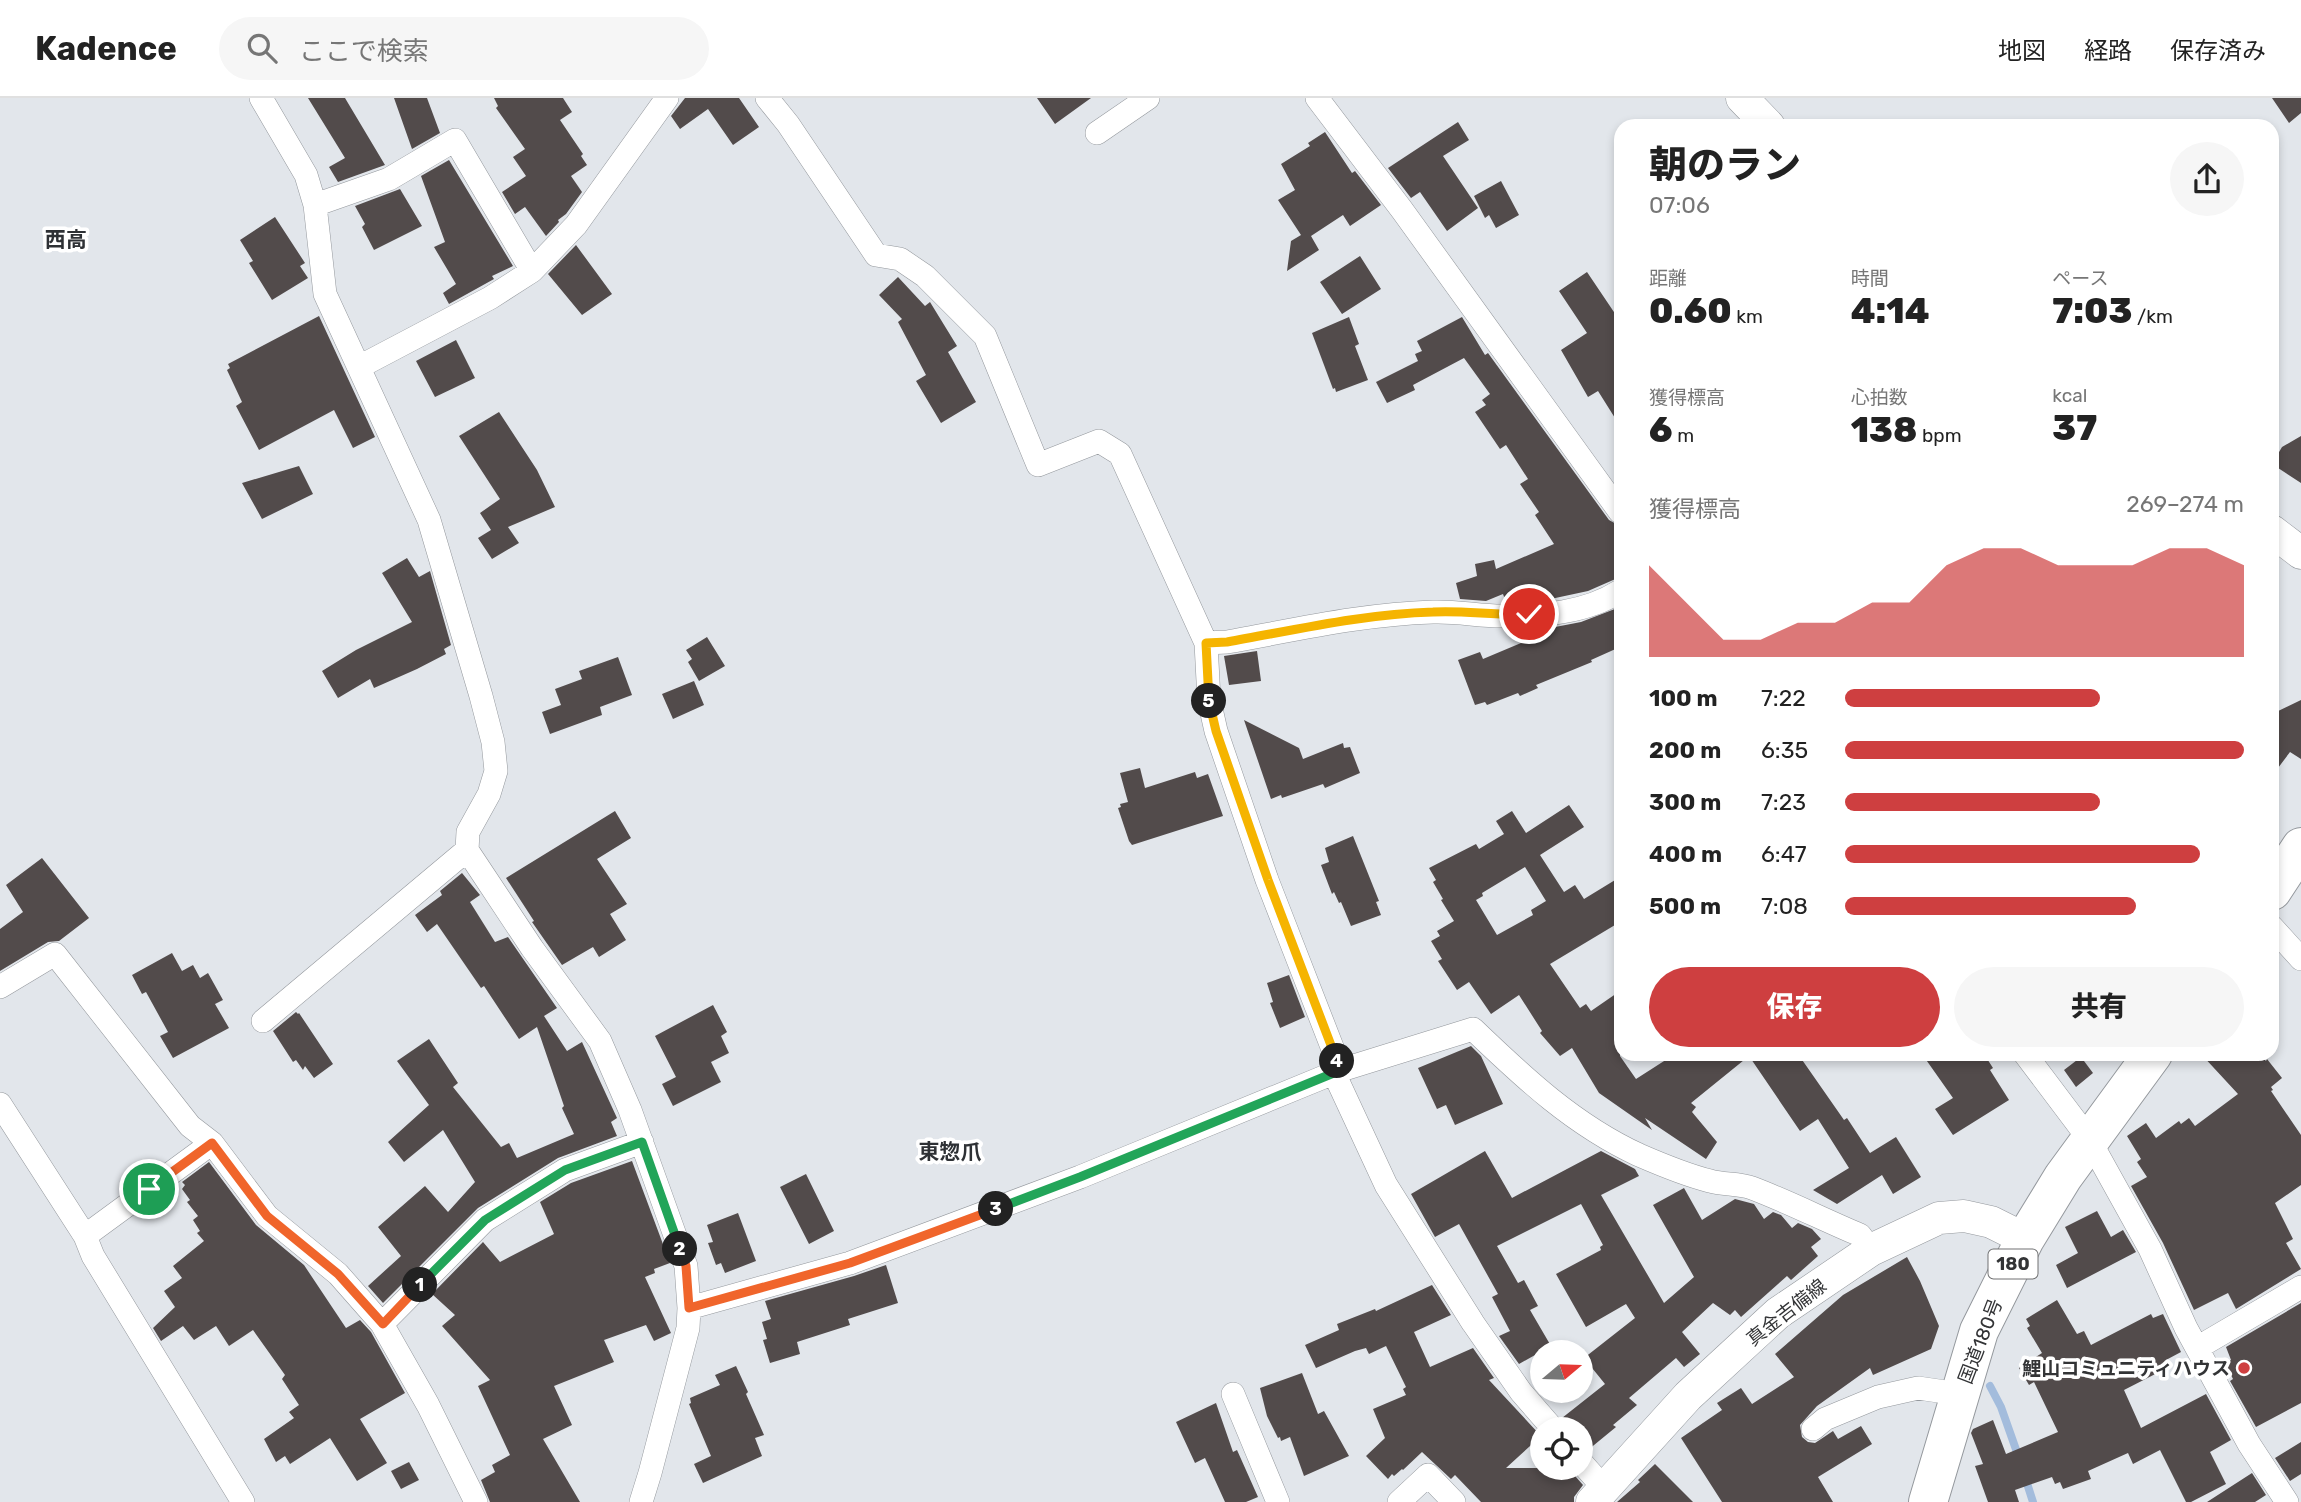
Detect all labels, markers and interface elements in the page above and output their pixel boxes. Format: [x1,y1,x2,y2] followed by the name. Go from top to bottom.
[219,17,709,80] search box
[35,29,177,68] text: Kadence
[243,29,281,67] icon: search
[299,36,429,67] text: ここで検索
[1998,37,2046,65] text: 地図
[2084,37,2132,65] text: 経路
[2170,37,2266,65] text: 保存済み
[1649,142,1801,188] text: 朝のラン
[2170,142,2244,216] button: share
[1649,191,1710,219] text: 07:06
[45,227,87,252] district label: 西高
[1649,267,1687,290] text: 距離
[1851,267,1889,290] text: 時間
[2052,267,2108,290] text: ペース
[1649,290,1732,332] text: 0.60
[1851,290,1929,332] text: 4:14
[2052,290,2132,332] text: 7:03
[1732,305,1763,328] text: km
[2132,305,2173,328] text: /km
[2052,384,2087,407] text: kcal
[1649,386,1725,409] text: 獲得標高
[1851,386,1908,409] text: 心拍数
[2052,407,2097,449] text: 37
[1649,409,1673,451] text: 6
[1851,409,1917,451] text: 138
[1673,424,1694,447] text: m
[1917,424,1962,447] text: bpm
[2126,490,2244,518] text: 269–274 m
[1649,495,1741,523] text: 獲得標高
[1499,584,1559,644] pin
[1510,595,1548,633] icon: check
[1192,684,1226,718] pin: 5
[1649,684,1718,712] text: 100 m
[1761,684,1806,712] text: 7:22
[1202,689,1215,712] text: 5
[1649,736,1721,764] text: 200 m
[1761,736,1808,764] text: 6:35
[1649,788,1721,816] text: 300 m
[1761,788,1806,816] text: 7:23
[1649,840,1722,868] text: 400 m
[1761,840,1806,868] text: 6:47
[1649,892,1721,920] text: 500 m
[1761,892,1808,920] text: 7:08
[1649,967,1940,1047] button: 保存
[1954,967,2244,1047] button: 共有
[1320,1044,1354,1079] pin: 4
[1330,1049,1343,1072] text: 4
[919,1139,982,1164] district label: 東惣爪
[119,1159,179,1219] pin
[130,1170,168,1208] icon: arrive
[978,1192,1014,1226] pin: 3
[989,1197,1002,1220] text: 3
[662,1232,698,1266] pin: 2
[673,1237,686,1260] text: 2
[1988,1250,2038,1279] road number: 180
[402,1268,438,1302] pin: 1
[415,1273,424,1296] text: 1
[1742,1274,1831,1351] street label: 真金吉備線
[1954,1295,2007,1387] street label: 国道180号
[1530,1340,1592,1404] north arrow
[1530,1340,1593,1480] map controls
[2022,1357,2230,1380] place label: 鯉山コミュニティハウス
[2236,1360,2252,1376] marker: 鯉山コミュニティハウス
[1530,1417,1593,1480] button: locate

